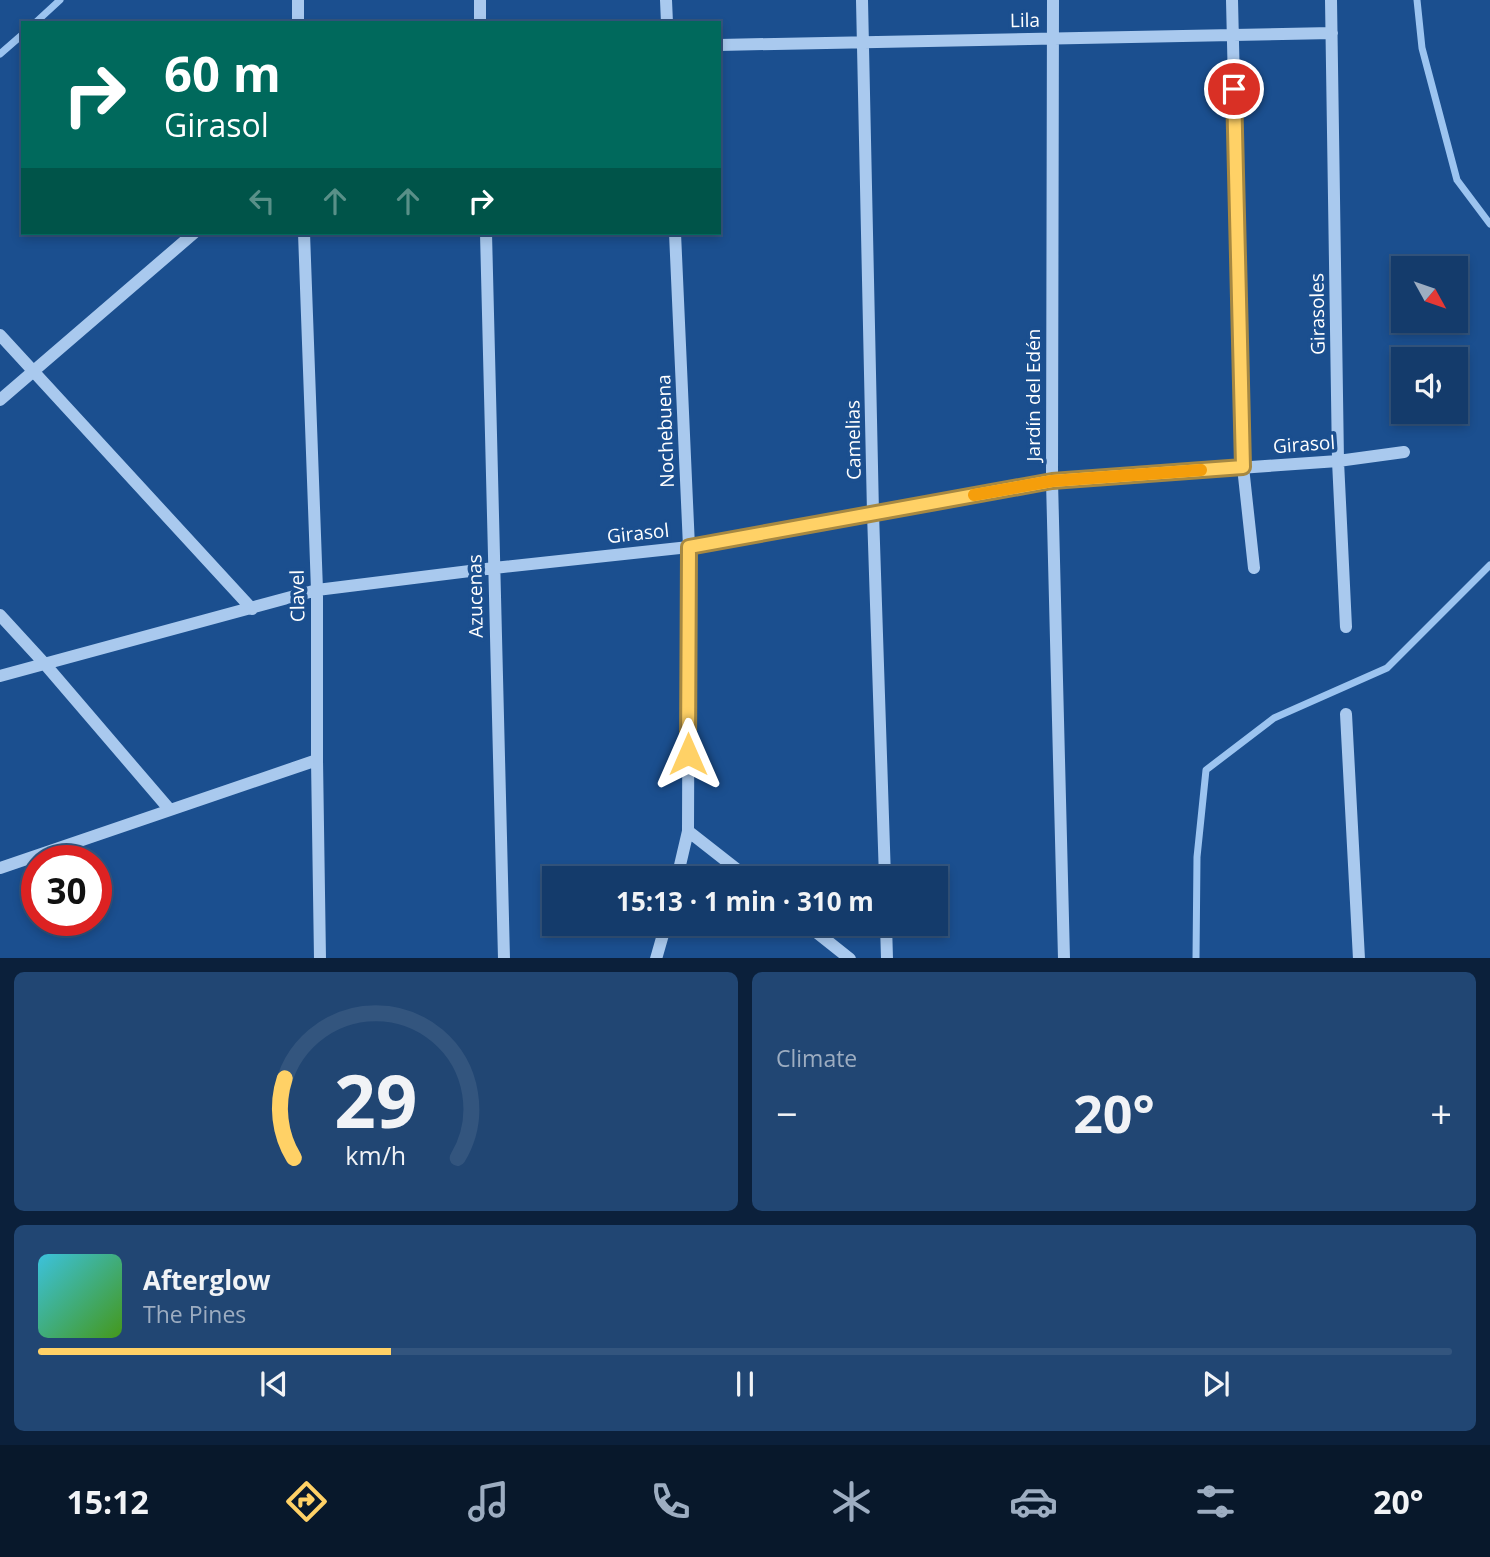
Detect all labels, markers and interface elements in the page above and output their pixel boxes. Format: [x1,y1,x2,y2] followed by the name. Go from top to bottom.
[1010,7,1040,33] street label: Lila
[164,40,281,106] text: 60 m
[49,49,140,140] icon: right
[1204,59,1264,119] pin
[1215,70,1253,108] icon: arrive
[164,103,269,146] text: Girasol
[243,182,281,220] icon: left
[316,182,354,220] icon: ahead
[389,182,427,220] icon: ahead
[462,182,500,220] icon: right
[1391,256,1468,332] north arrow
[1391,256,1468,424] map controls
[1303,273,1331,355] street label: Girasoles
[1020,329,1046,463] street label: Jardín del Edén
[1391,347,1468,424] button: sound
[650,374,680,488] street label: Nochebuena
[839,400,867,480] street label: Camelias
[1272,429,1336,459] street label: Girasol
[606,517,670,549] street label: Girasol
[461,554,489,638] street label: Azucenas
[284,570,310,622] street label: Clavel
[651,717,725,791] position arrow
[21,845,112,936] speed limit sign: 30
[616,883,874,919] text: 15:13 · 1 min · 310 m
[776,1042,857,1074] text: Climate
[334,1050,418,1149] text: 29
[1073,1077,1155,1148] text: 20°
[776,1087,798,1139] text: −
[1430,1087,1452,1139] text: +
[346,1137,406,1171] text: km/h
[143,1262,270,1298] text: Afterglow
[143,1298,246,1330] text: The Pines
[255,1365,293,1403] icon: previous
[726,1365,764,1403] icon: pause
[1197,1365,1235,1403] icon: next
[282,1477,331,1526] icon: directions
[464,1477,513,1526] icon: music
[646,1477,695,1526] icon: phone
[827,1477,876,1526] icon: climate
[1009,1477,1058,1526] icon: car
[1191,1477,1240,1526] icon: filters
[66,1480,149,1523] text: 15:12
[1373,1480,1424,1523] text: 20°

